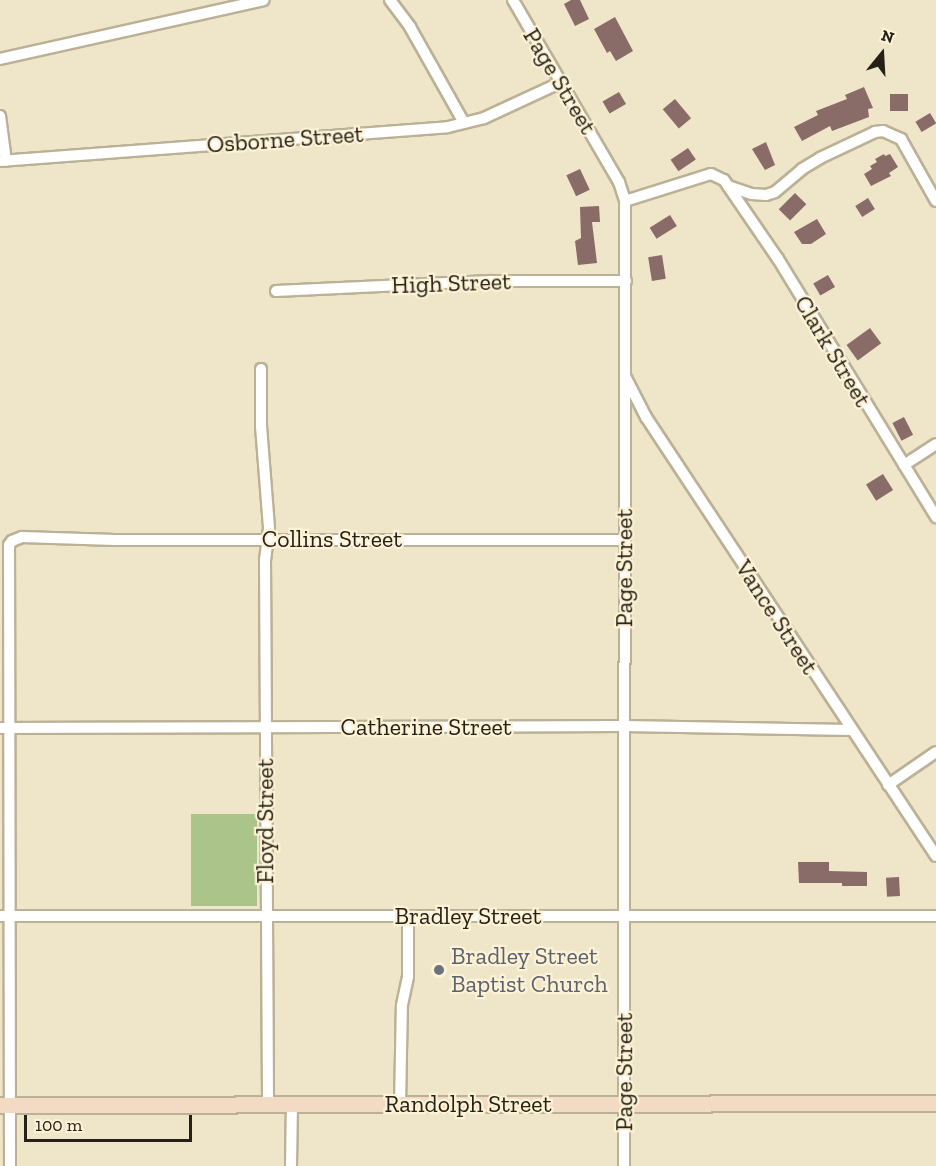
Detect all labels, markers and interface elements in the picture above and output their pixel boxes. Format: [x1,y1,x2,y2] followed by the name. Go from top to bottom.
[517,23,603,139] street label: Page Street
[852,24,912,84] north arrow
[879,25,896,47] text: N
[206,119,364,159] street label: Osborne Street
[390,267,512,299] street label: High Street
[789,290,877,412] street label: Clark Street
[610,509,638,627] street label: Page Street
[262,525,402,553] street label: Collins Street
[729,554,825,680] street label: Vance Street
[340,713,512,741] street label: Catherine Street
[251,758,279,884] street label: Floyd Street
[394,902,542,930] street label: Bradley Street
[451,942,608,998] place label: Bradley Street Baptist Church
[432,963,446,977] marker: Bradley Street Baptist Church
[610,1013,638,1131] street label: Page Street
[384,1090,552,1118] street label: Randolph Street
[27,1103,195,1141] scale bar
[35,1114,82,1136] text: 100 m

